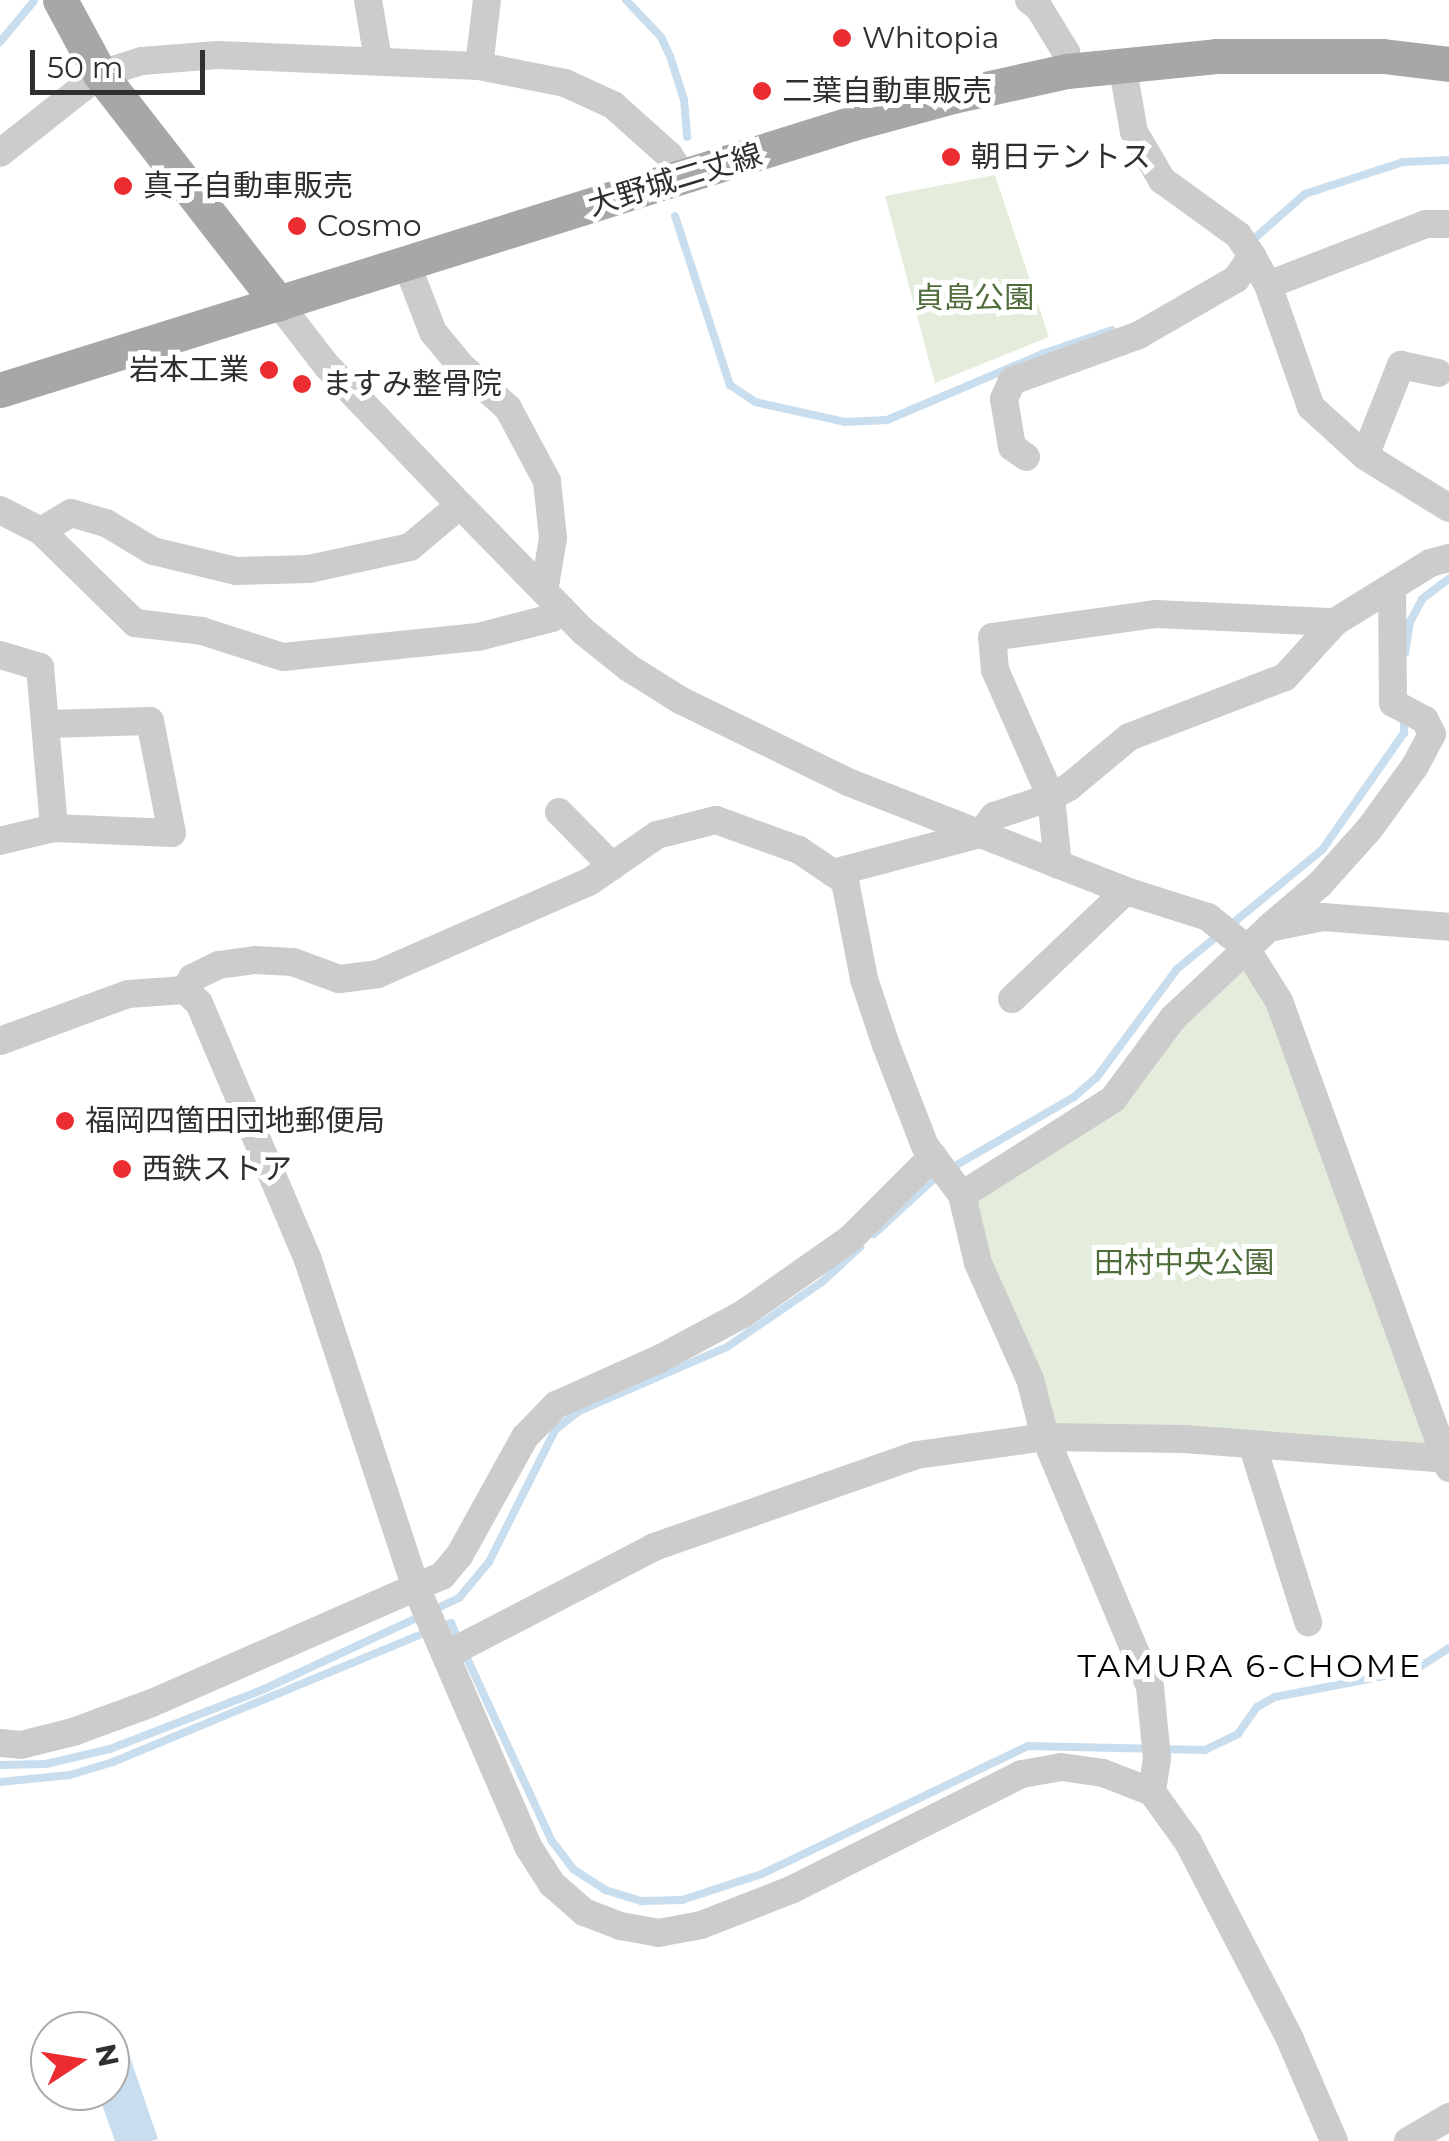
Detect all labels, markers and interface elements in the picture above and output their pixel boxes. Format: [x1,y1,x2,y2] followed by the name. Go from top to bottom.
[862,20,999,56] place label: Whitopia
[831,27,853,49] marker: Whitopia
[35,30,210,92] scale bar
[47,49,124,86] text: 50 m
[782,73,992,109] place label: 二葉自動車販売
[751,80,773,102] marker: 二葉自動車販売
[584,136,766,224] street label: 大野城二丈線
[971,139,1151,175] place label: 朝日テントス
[940,146,962,168] marker: 朝日テントス
[143,168,353,204] place label: 真子自動車販売
[112,175,134,197] marker: 真子自動車販売
[317,208,422,244] place label: Cosmo
[286,215,308,237] marker: Cosmo
[914,280,1034,316] park label: 貞島公園
[129,352,249,388] place label: 岩本工業
[258,359,280,381] marker: 岩本工業
[322,366,502,402] place label: ますみ整骨院
[291,373,313,395] marker: ますみ整骨院
[85,1103,385,1139] place label: 福岡四箇田団地郵便局
[54,1110,76,1132] marker: 福岡四箇田団地郵便局
[142,1151,292,1187] place label: 西鉄ストア
[111,1158,133,1180] marker: 西鉄ストア
[1094,1245,1274,1281] park label: 田村中央公園
[1077,1647,1423,1685] district label: TAMURA 6-CHOME
[30,2011,130,2111] north arrow
[88,2041,126,2070] text: N

